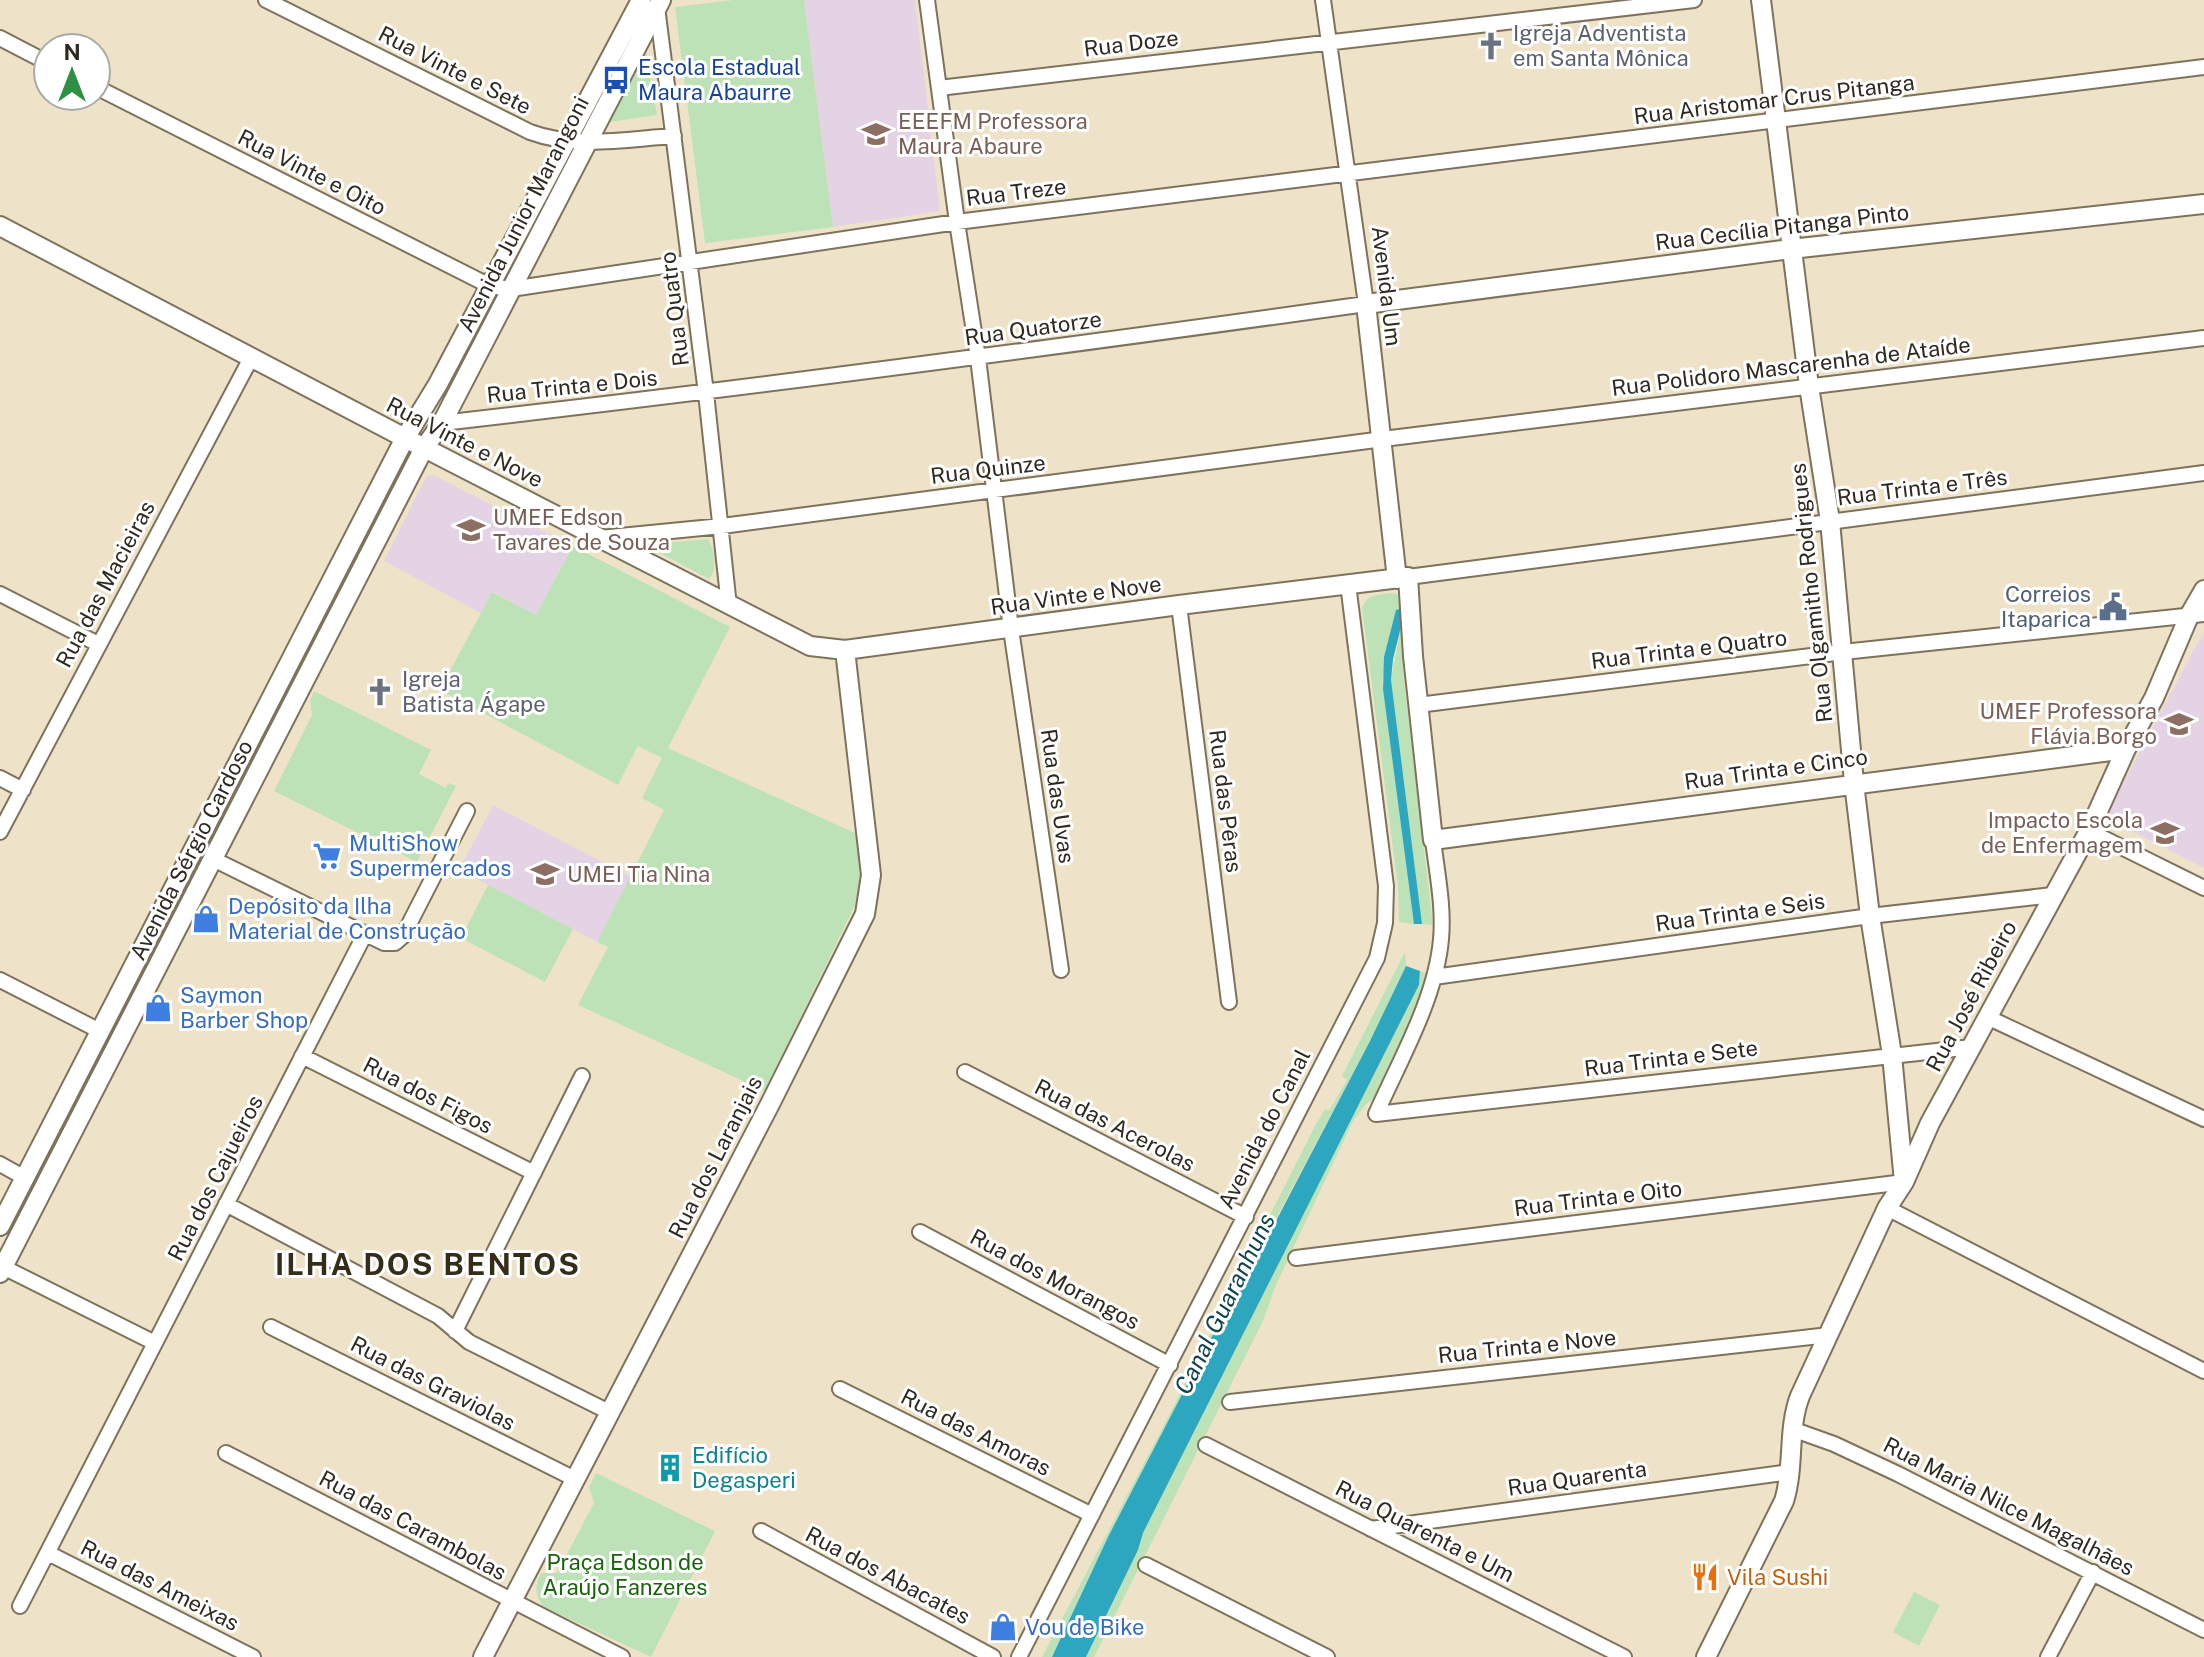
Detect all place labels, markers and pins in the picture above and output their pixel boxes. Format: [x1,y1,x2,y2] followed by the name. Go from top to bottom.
[1513,20,1689,71] place label: Igreja Adventista em Santa Mônica
[1476,31,1506,61] church icon: Igreja Adventista em Santa Mônica
[638,54,801,105] place label: Escola Estadual Maura Abaurre
[601,65,631,95] bus stop icon: Escola Estadual Maura Abaurre
[898,108,1088,159] place label: EEEFM Professora Maura Abaure
[861,119,891,149] school or university icon: EEEFM Professora Maura Abaure
[493,504,670,555] place label: UMEF Edson Tavares de Souza
[456,515,486,545] school or university icon: UMEF Edson Tavares de Souza
[2001,581,2091,632] place label: Correios Itaparica
[2098,592,2128,622] public building icon: Correios Itaparica
[402,666,546,717] place label: Igreja Batista Ágape
[365,677,395,707] church icon: Igreja Batista Ágape
[1979,698,2157,749] place label: UMEF Professora Flávia Borgo
[2164,709,2194,739] school or university icon: UMEF Professora Flávia Borgo
[1981,807,2143,858] place label: Impacto Escola de Enfermagem
[2150,818,2180,848] school or university icon: Impacto Escola de Enfermagem
[349,830,511,881] place label: MultiShow Supermercados
[312,841,342,871] supermarket icon: MultiShow Supermercados
[530,859,560,889] school or university icon: UMEI Tia Nina
[567,861,710,887] place label: UMEI Tia Nina
[228,893,466,944] place label: Depósito da Ilha Material de Construção
[191,904,221,934] shop icon: Depósito da Ilha Material de Construção
[180,982,308,1033] place label: Saymon Barber Shop
[143,993,173,1023] shop icon: Saymon Barber Shop
[692,1442,796,1493] place label: Edifício Degasperi
[655,1453,685,1483] building icon: Edifício Degasperi
[1690,1562,1720,1592] restaurant icon: Vila Sushi
[1727,1564,1828,1590] place label: Vila Sushi
[988,1612,1018,1642] shop icon: Vou de Bike
[1025,1614,1144,1640] place label: Vou de Bike

